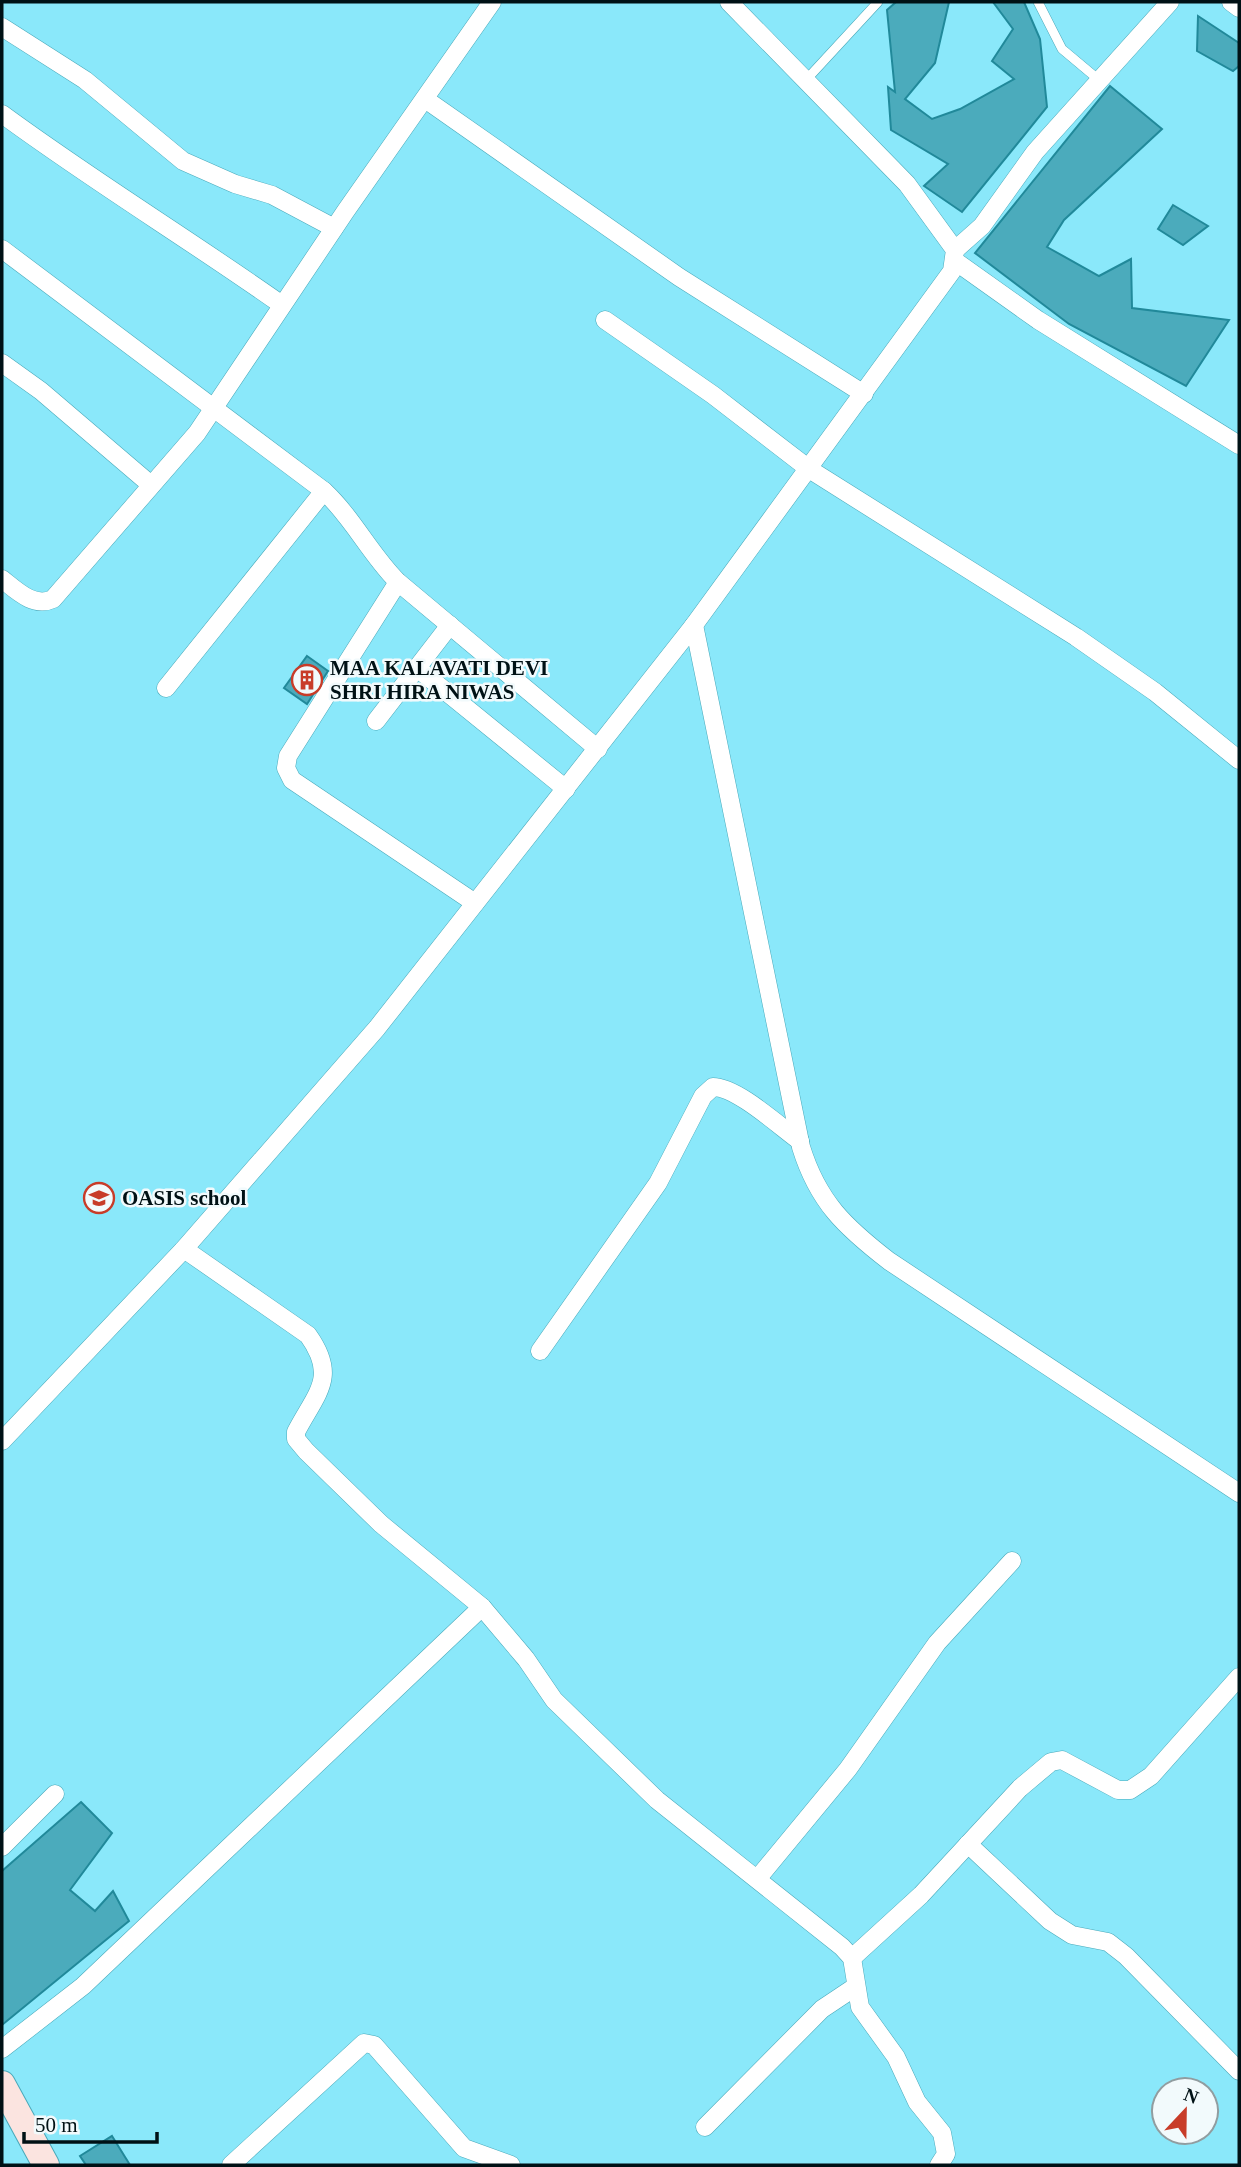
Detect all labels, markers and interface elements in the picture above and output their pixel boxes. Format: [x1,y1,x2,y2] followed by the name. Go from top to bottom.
[330,656,548,704] place label: MAA KALAVATI DEVI SHRI HIRA NIWAS
[290,663,324,697] building icon: MAA KALAVATI DEVI SHRI HIRA NIWAS
[82,1181,116,1215] school or university icon: OASIS school
[122,1186,246,1210] place label: OASIS school
[1150,2076,1220,2146] north arrow
[1181,2083,1202,2108] text: N
[24,2100,158,2144] scale bar
[35,2113,78,2137] text: 50 m

